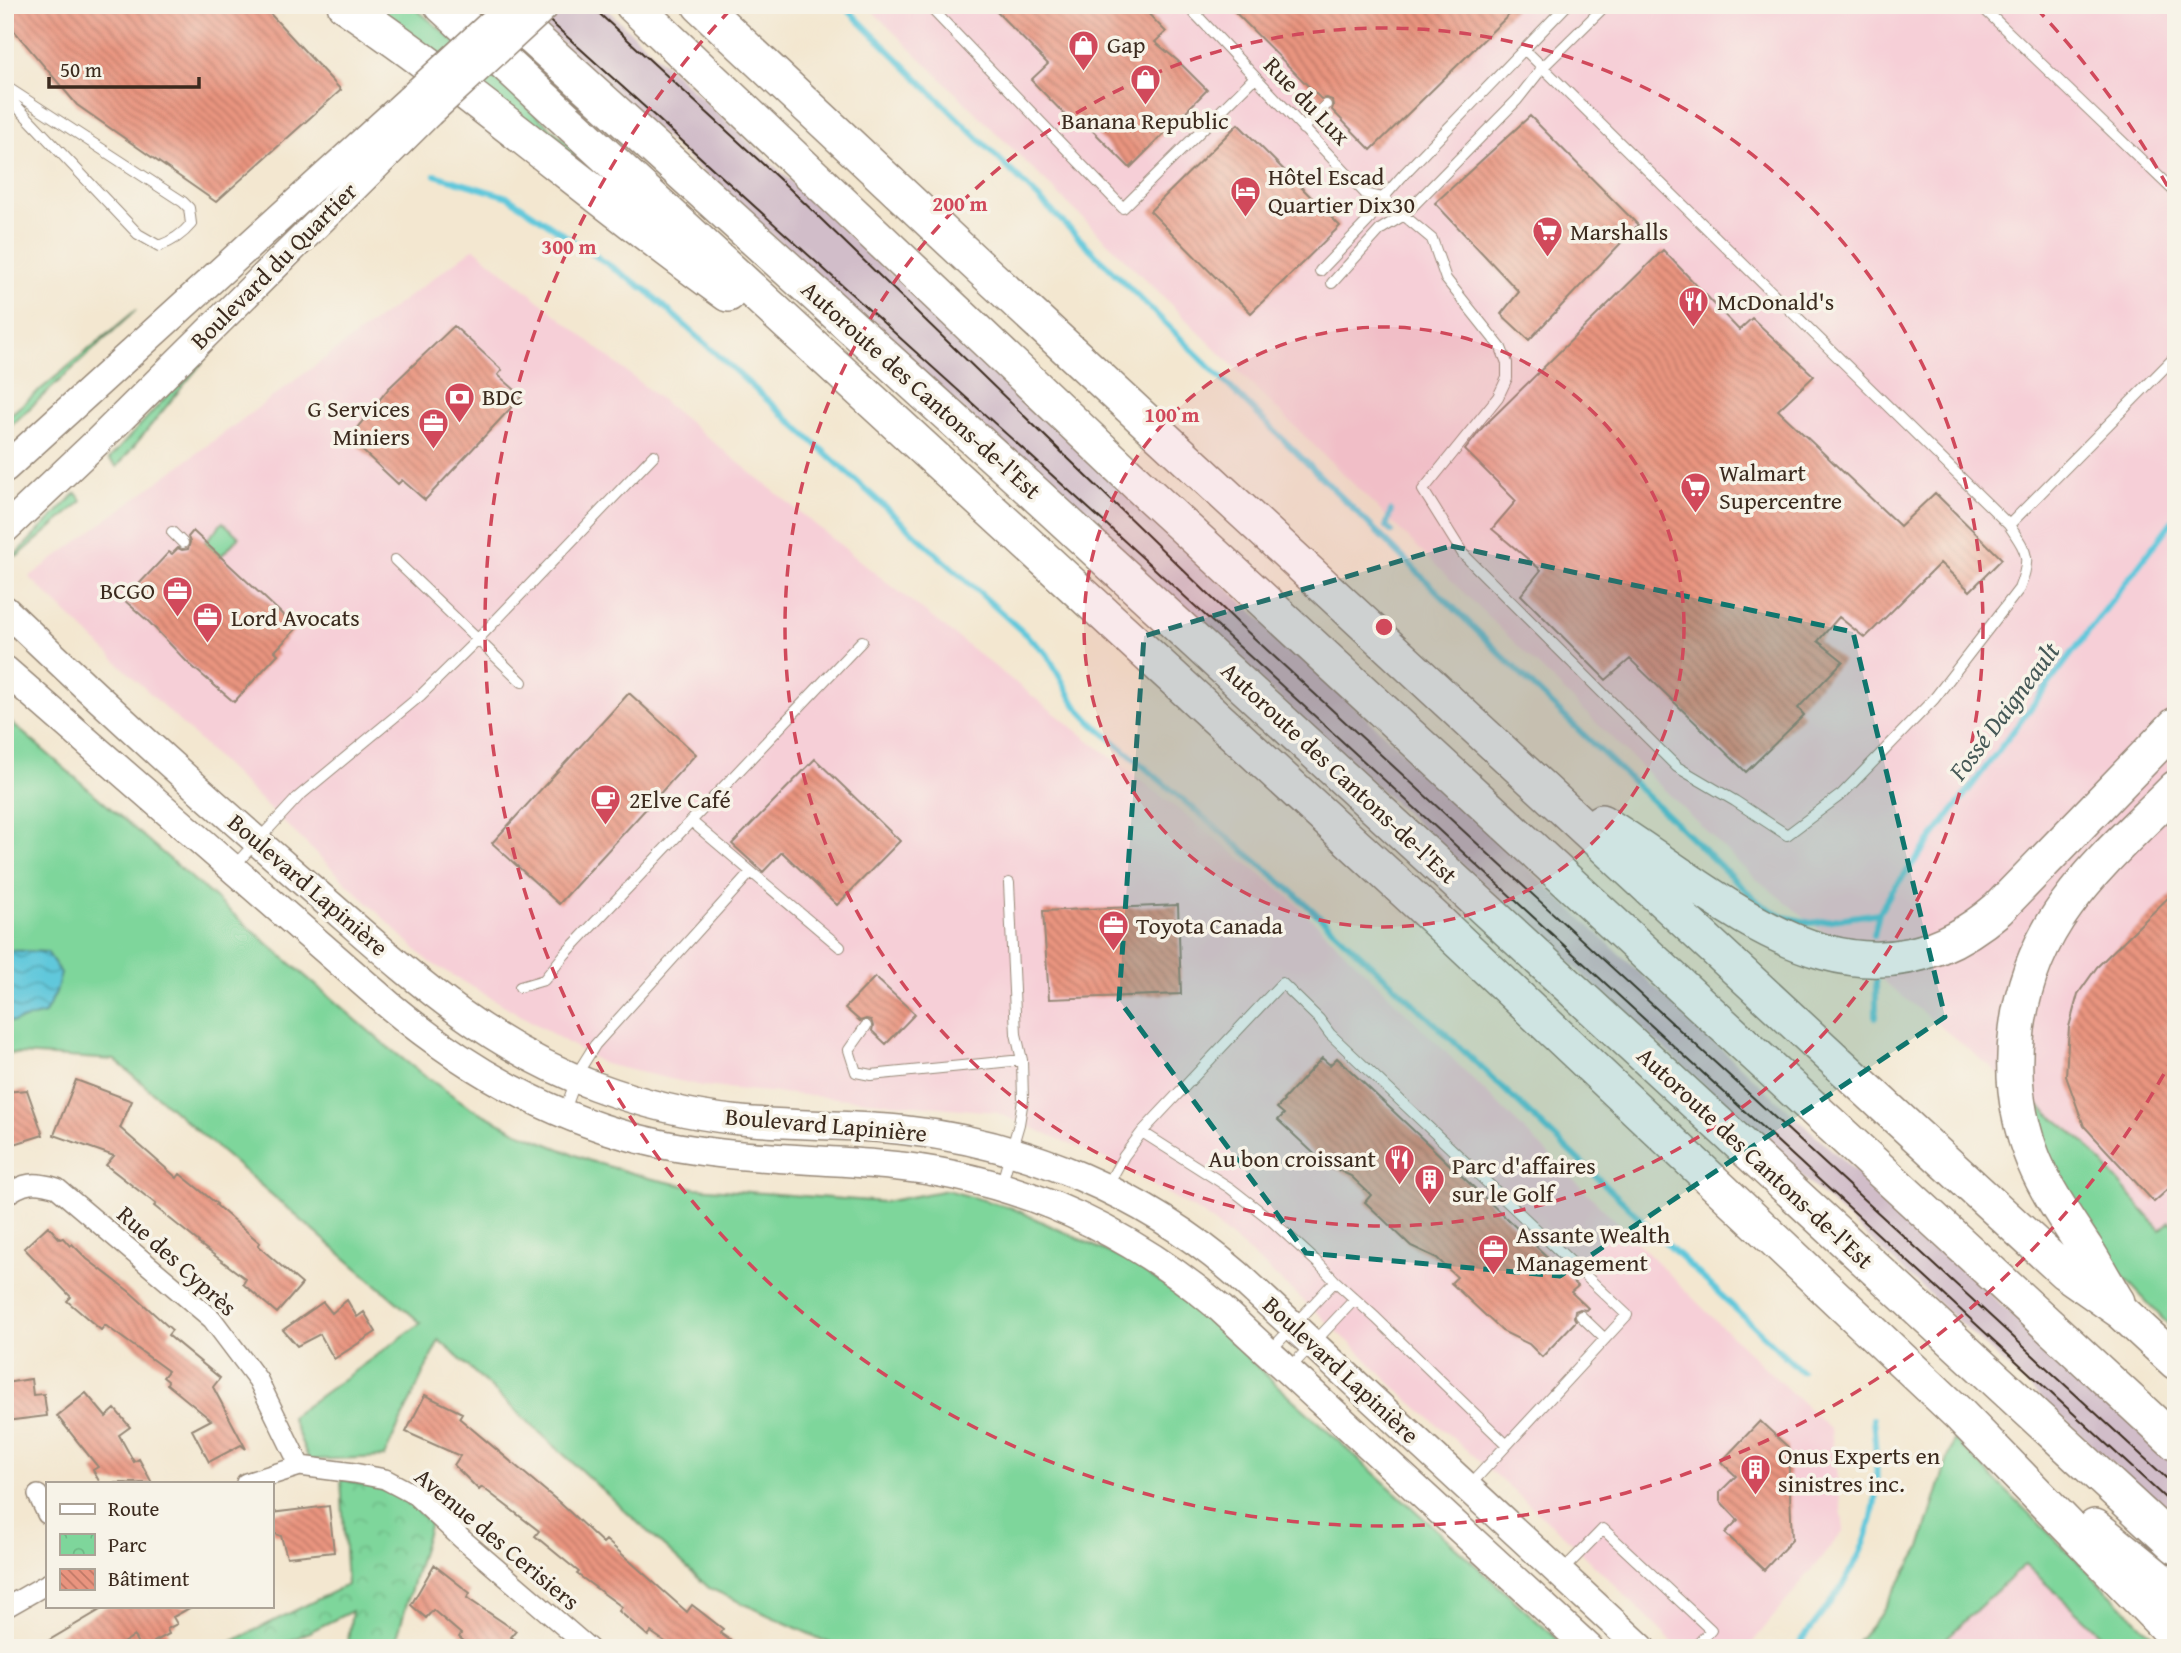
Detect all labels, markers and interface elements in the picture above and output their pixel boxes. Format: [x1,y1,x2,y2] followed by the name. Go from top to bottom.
[1107,27,1145,62] place label: Gap
[1067,28,1101,72] shop icon: Gap
[49,46,200,90] scale bar
[1256,48,1359,153] street label: Rue du Lux
[60,54,102,85] text: 50 m
[1128,62,1162,106] shop icon: Banana Republic
[1061,103,1229,138] place label: Banana Republic
[1268,159,1415,222] place label: Hôtel Escad Quartier Dix30
[182,174,365,357] street label: Boulevard du Quartier
[1228,174,1262,218] hotel icon: Hôtel Escad Quartier Dix30
[932,188,988,219] text: 200 m
[1570,214,1668,249] place label: Marshalls
[1530,215,1564,259] supermarket icon: Marshalls
[541,231,597,262] text: 300 m
[794,272,1049,507] street label: Autoroute des Cantons-de-l'Est
[1717,284,1834,319] place label: McDonald's
[1677,285,1711,329] restaurant icon: McDonald's
[482,379,523,414] place label: BDC
[442,380,476,424] bank icon: BDC
[308,391,410,454] place label: G Services Miniers
[1144,399,1200,430] text: 100 m
[416,406,450,450] office icon: G Services Miniers
[1719,455,1842,518] place label: Walmart Supercentre
[1679,470,1713,514] supermarket icon: Walmart Supercentre
[100,573,155,608] place label: BCGO
[161,574,195,618] office icon: BCGO
[231,600,360,635] place label: Lord Avocats
[191,601,225,645] office icon: Lord Avocats
[1372,615,1396,639] centre of rings
[1938,633,2069,789] water label: Fossé Daigneault
[1213,653,1466,892] street label: Autoroute des Cantons-de-l'Est
[629,782,731,817] place label: 2Elve Café
[589,783,623,827] cafe icon: 2Elve Café
[220,805,396,964] street label: Boulevard Lapinière
[1136,908,1284,943] place label: Toyota Canada
[1096,909,1130,953] office icon: Toyota Canada
[1629,1038,1882,1277] street label: Autoroute des Cantons-de-l'Est
[724,1098,928,1151] street label: Boulevard Lapinière
[1208,1141,1377,1176] place label: Au bon croissant
[1382,1142,1416,1186] restaurant icon: Au bon croissant
[1452,1148,1596,1211] place label: Parc d'affaires sur le Golf
[1412,1163,1446,1207] building icon: Parc d'affaires sur le Golf
[110,1197,245,1324] street label: Rue des Cyprès
[1516,1217,1671,1280] place label: Assante Wealth Management
[1476,1232,1510,1276] office icon: Assante Wealth Management
[1255,1288,1427,1451] street label: Boulevard Lapinière
[1778,1438,1941,1501] place label: Onus Experts en sinistres inc.
[1738,1453,1772,1497] building icon: Onus Experts en sinistres inc.
[407,1459,587,1618] street label: Avenue des Cerisiers
[46,1482,273,1608] legend
[108,1493,160,1524] text: Route
[108,1529,147,1560] text: Parc
[108,1563,190,1594] text: Bâtiment

